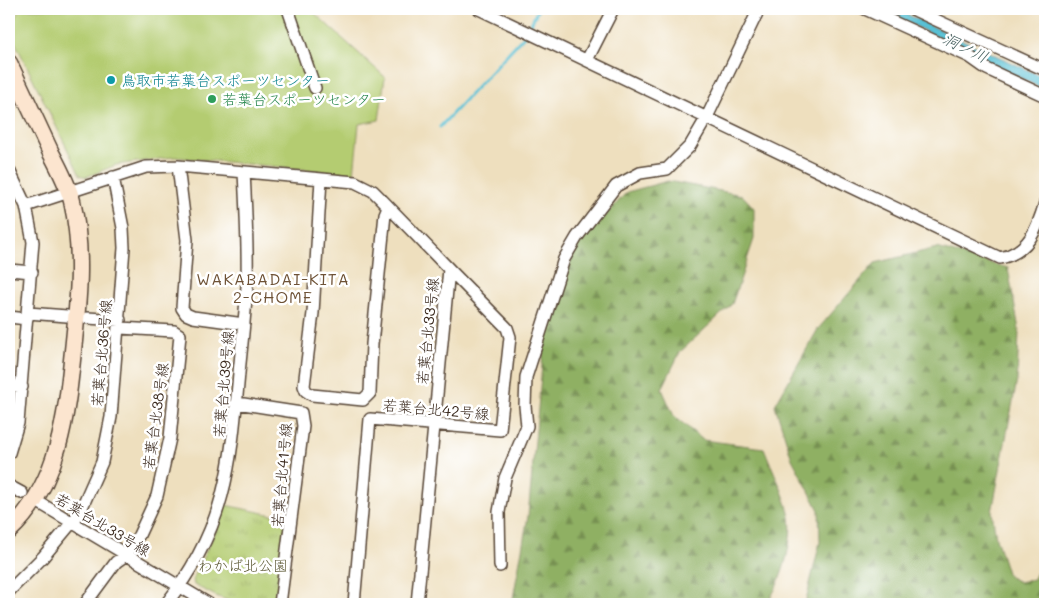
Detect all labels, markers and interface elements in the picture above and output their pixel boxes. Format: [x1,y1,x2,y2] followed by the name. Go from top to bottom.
[940,27,992,67] water label: 洞ノ川
[121,70,330,90] place label: 鳥取市若葉台スポーツセンター
[105,74,117,86] marker: 鳥取市若葉台スポーツセンター
[222,89,386,109] place label: 若葉台スポーツセンター
[206,93,218,105] marker: 若葉台スポーツセンター
[196,268,350,307] district label: WAKABADAI-KITA 2-CHOME
[411,276,443,386] street label: 若葉台北33号線
[86,298,116,408] street label: 若葉台北36号線
[208,330,238,438] street label: 若葉台北39号線
[138,361,172,471] street label: 若葉台北38号線
[382,394,490,424] street label: 若葉台北42号線
[266,422,296,528] street label: 若葉台北41号線
[52,488,154,560] street label: 若葉台北33号線
[198,555,288,575] park label: わかば北公園

